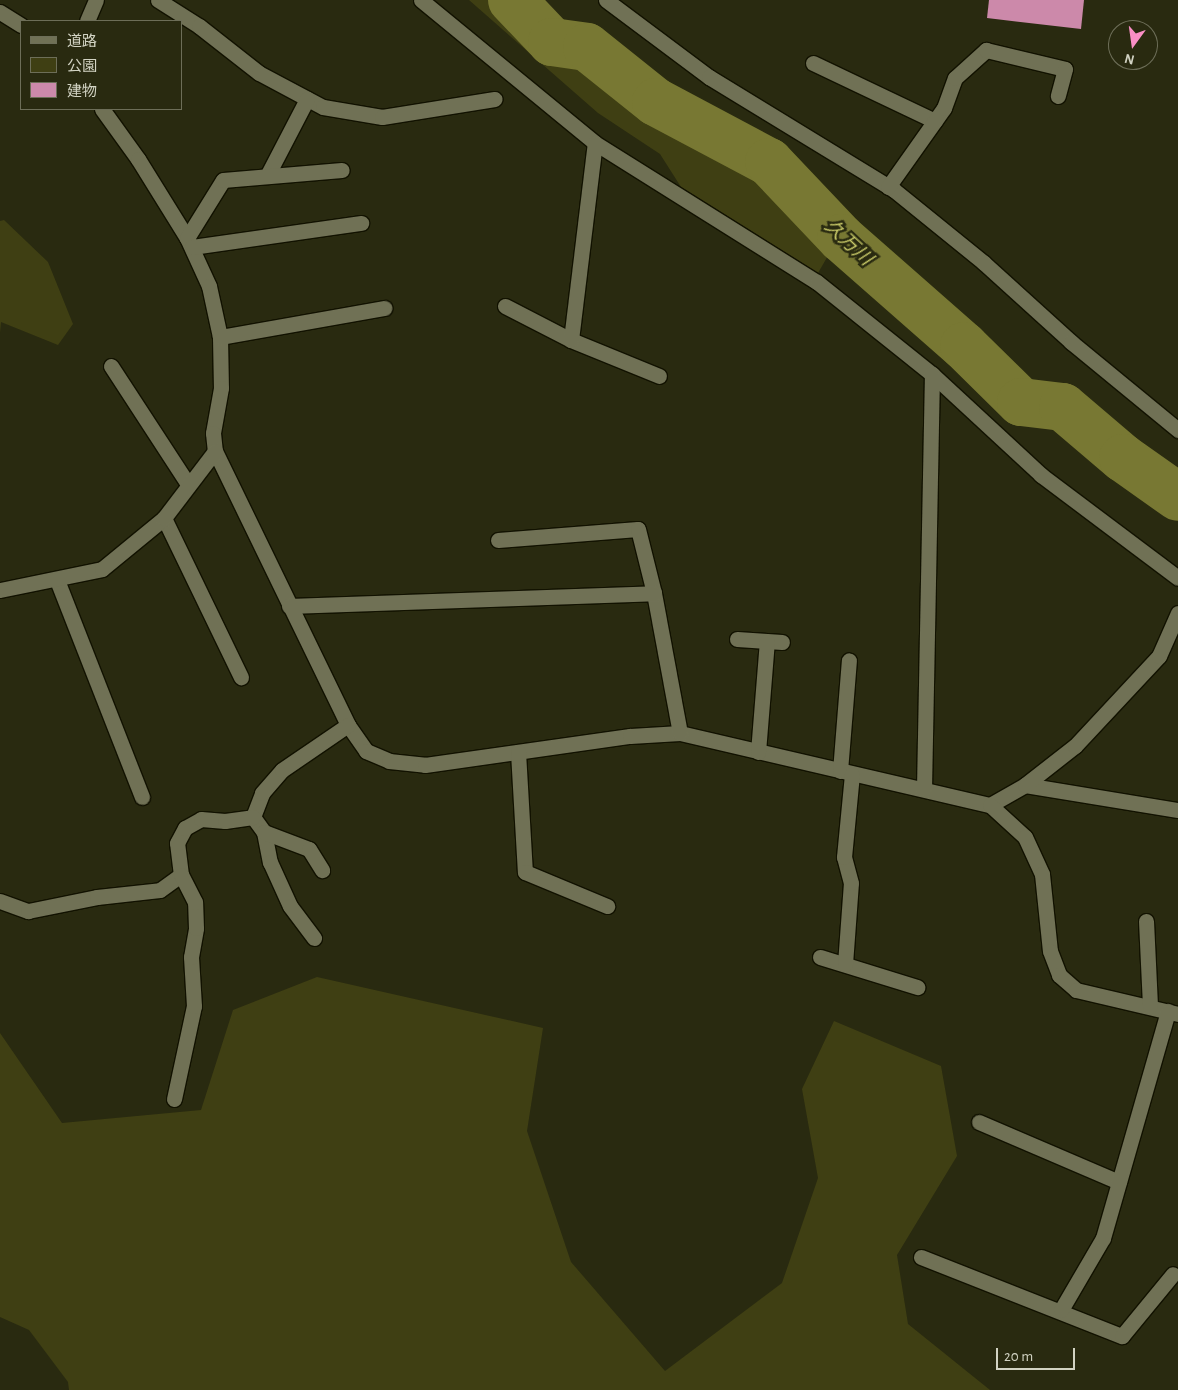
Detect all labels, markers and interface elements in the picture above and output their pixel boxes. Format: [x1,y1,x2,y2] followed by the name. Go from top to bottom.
[20,20,182,110] legend
[1108,20,1158,70] north arrow
[67,34,97,49] text: 道路
[1123,51,1136,67] text: N
[67,59,97,74] text: 公園
[67,84,97,99] text: 建物
[819,215,877,271] water label: 久万川
[998,1338,1077,1370] scale bar
[1004,1349,1033,1364] text: 20 m

